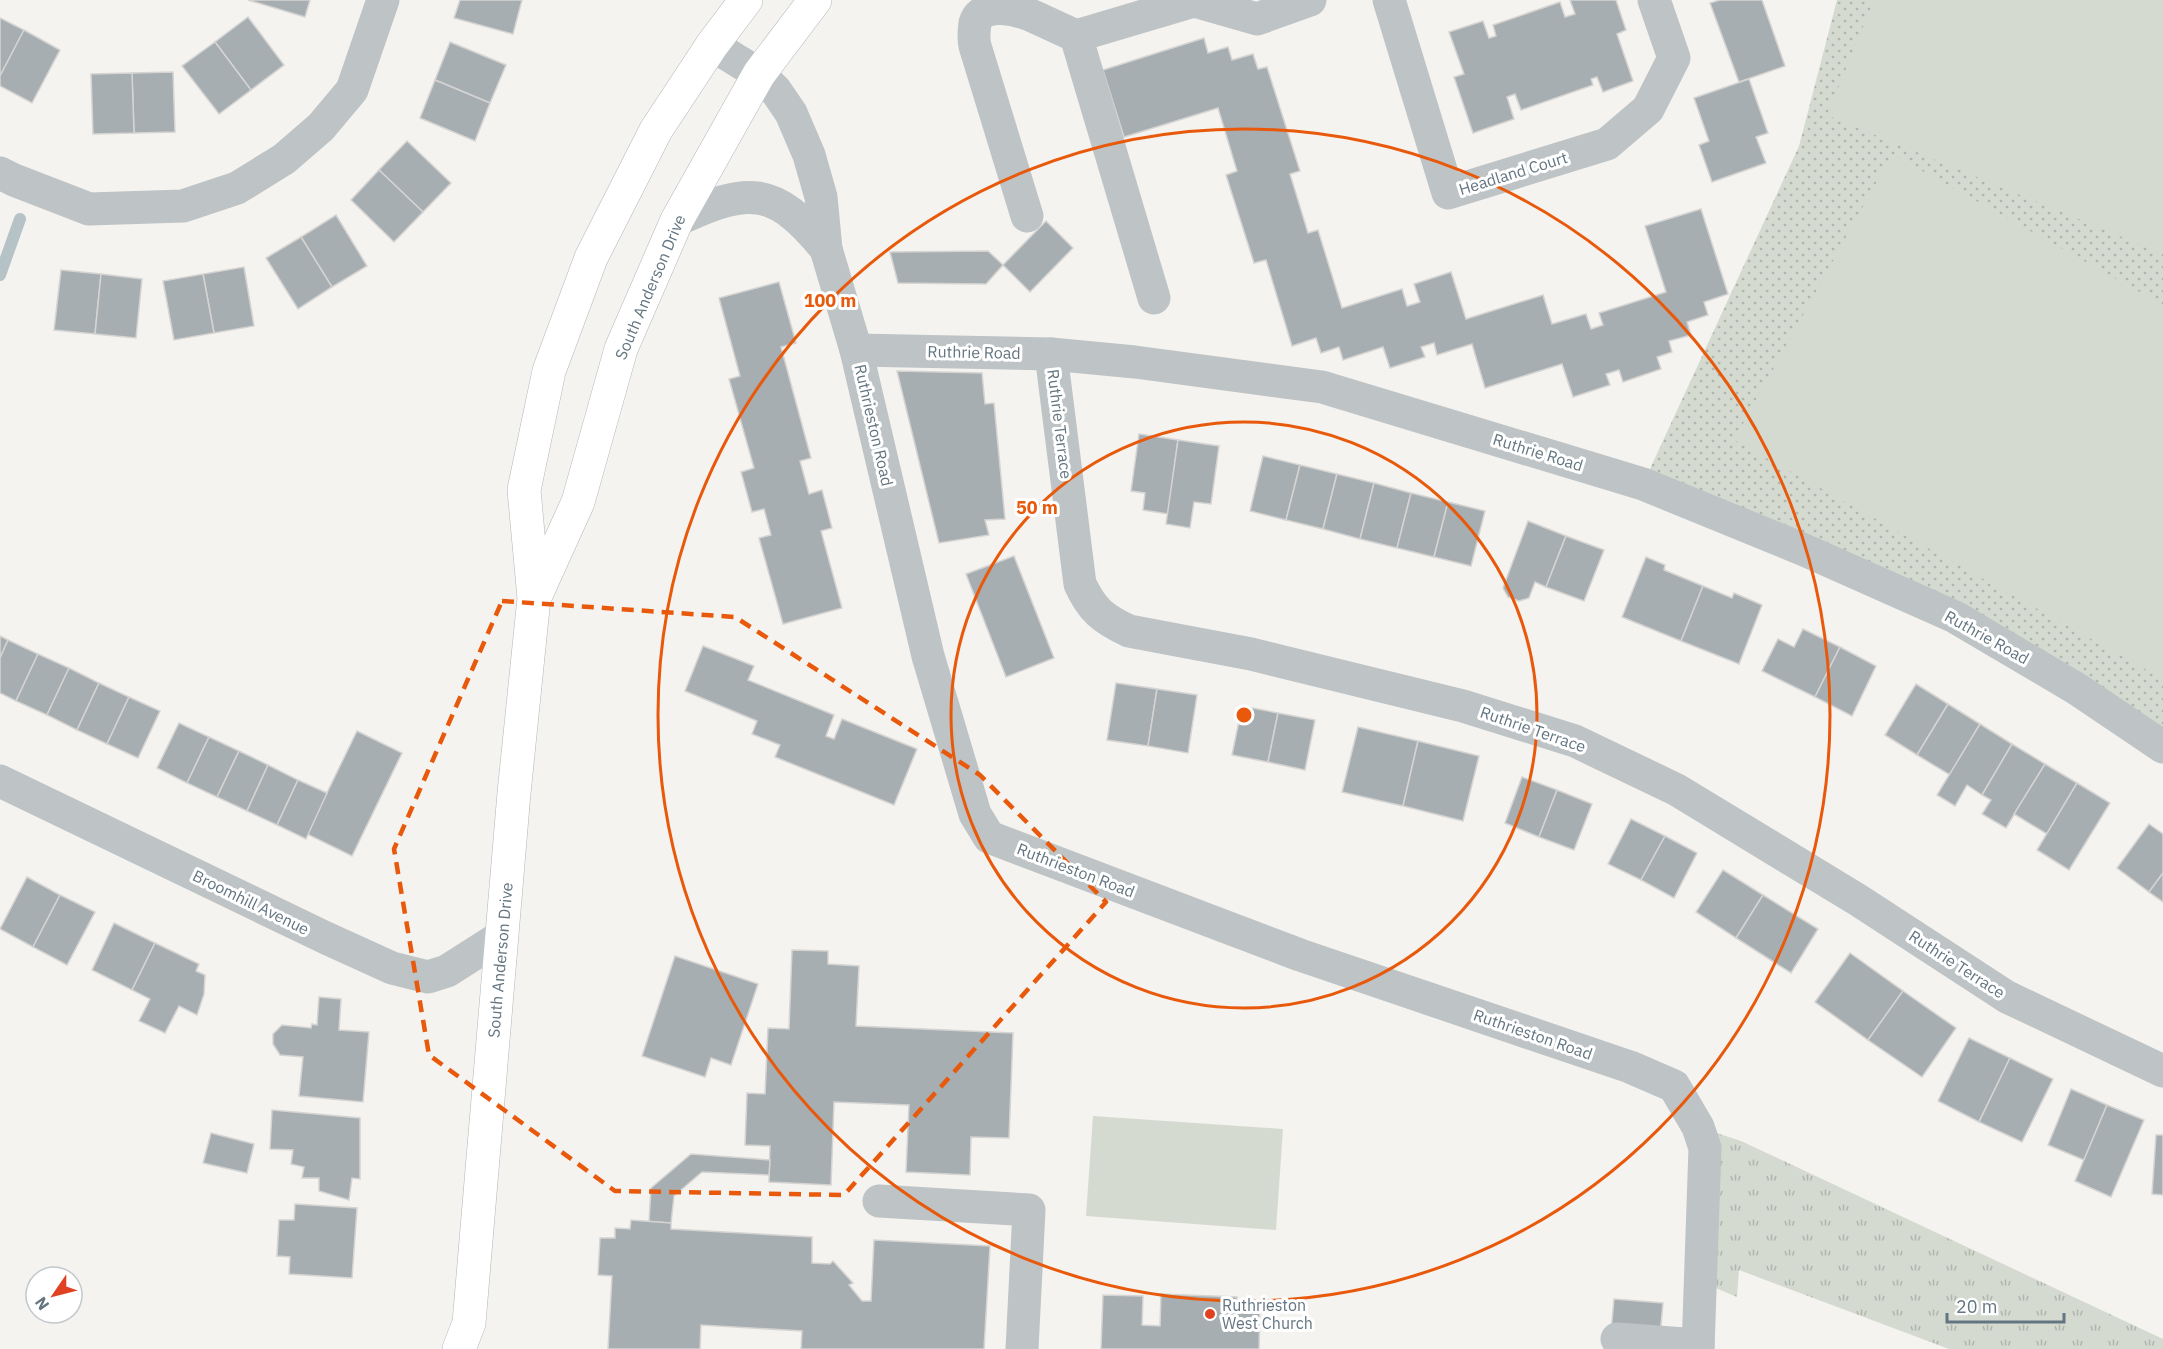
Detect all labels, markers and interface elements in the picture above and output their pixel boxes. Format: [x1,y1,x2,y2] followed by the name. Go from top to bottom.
[1456,147,1570,199] street label: Headland Court
[610,211,690,363] street label: South Anderson Drive
[804,289,856,312] text: 100 m
[927,341,1021,363] street label: Ruthrie Road
[850,362,898,488] street label: Ruthrieston Road
[1043,368,1077,480] street label: Ruthrie Terrace
[1490,429,1586,475] street label: Ruthrie Road
[1016,496,1058,519] text: 50 m
[1941,606,2033,668] street label: Ruthrie Road
[1478,702,1589,756] street label: Ruthrie Terrace
[1234,705,1254,725] centre of rings
[1014,838,1138,902] street label: Ruthrieston Road
[190,865,313,939] street label: Broomhill Avenue
[483,881,517,1039] street label: South Anderson Drive
[1905,926,2009,1003] street label: Ruthrie Terrace
[1471,1004,1595,1064] street label: Ruthrieston Road
[24,1265,84,1325] north arrow
[1947,1286,2064,1324] scale bar
[30,1293,53,1314] text: N
[1222,1295,1313,1333] place label: Ruthrieston West Church
[1956,1295,1998,1318] text: 20 m
[1203,1307,1217,1321] marker: Ruthrieston West Church

